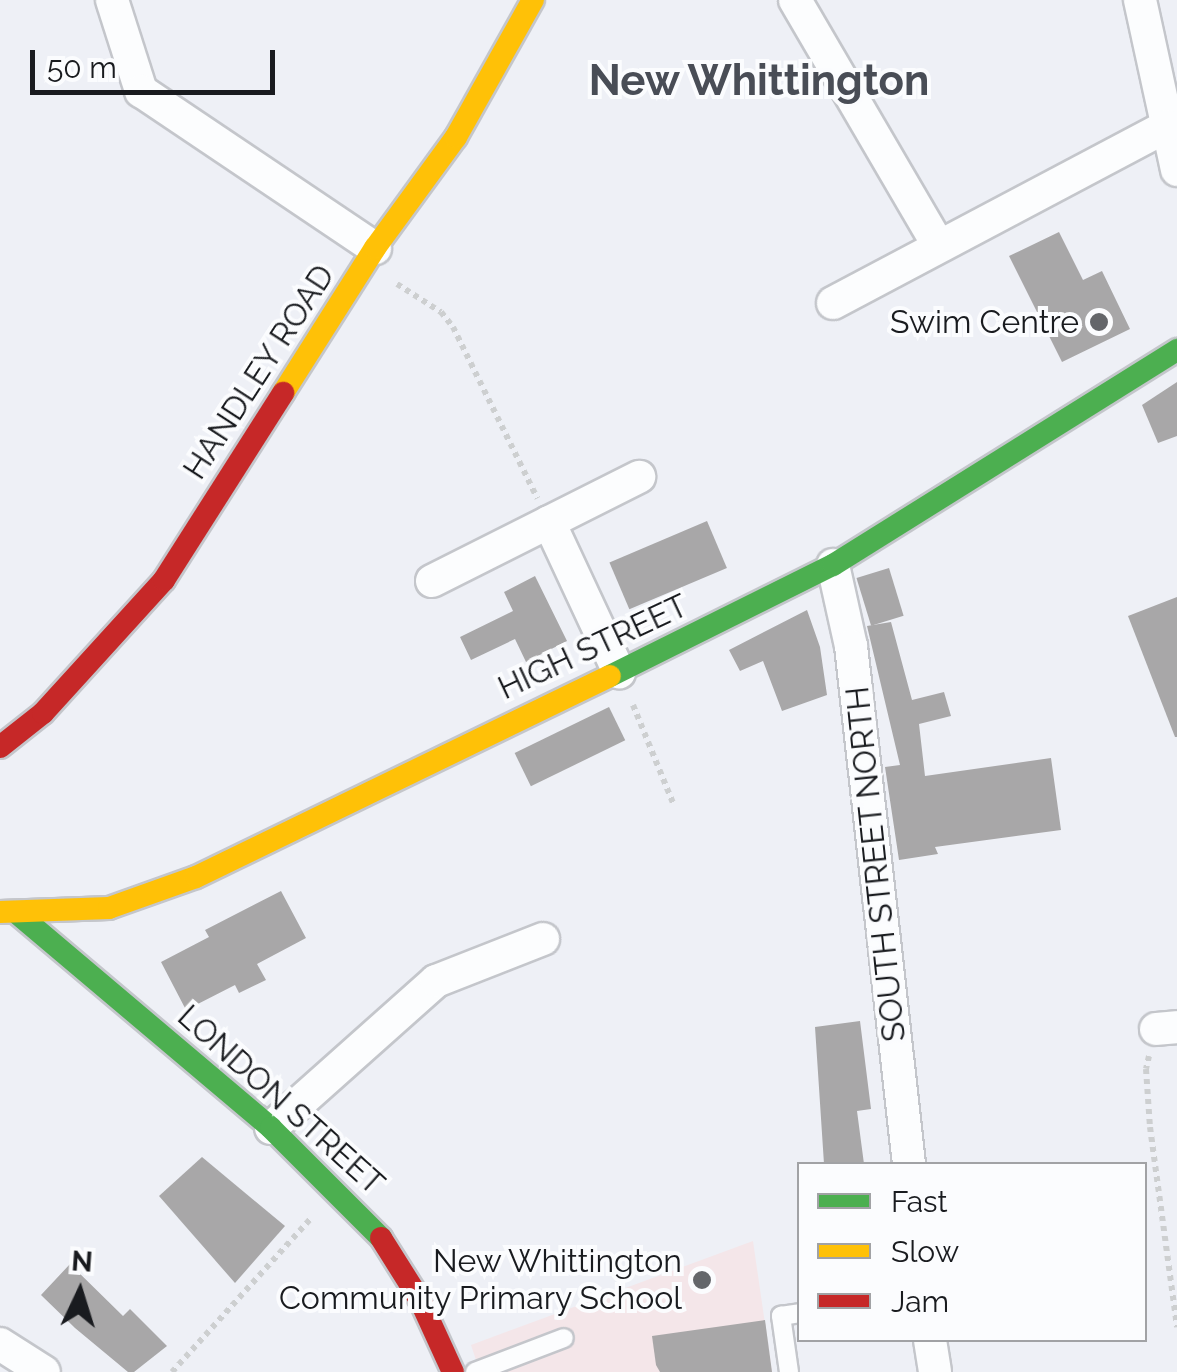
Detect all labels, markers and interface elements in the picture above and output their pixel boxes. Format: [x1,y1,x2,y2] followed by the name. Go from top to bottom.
[35,30,280,92] scale bar
[47,50,117,85] text: 50 m
[587,56,931,106] district label: New Whittington
[175,257,343,487] street label: HANDLEY ROAD
[890,303,1079,341] place label: Swim Centre
[1088,311,1110,333] marker: Swim Centre
[492,586,694,708] street label: HIGH STREET
[838,684,914,1044] street label: SOUTH STREET NORTH
[170,997,392,1203] street label: LONDON STREET
[797,1162,1147,1342] legend
[891,1184,948,1219] text: Fast
[891,1234,959,1269] text: Slow
[30,1242,130,1342] north arrow
[277,1243,682,1318] place label: New Whittington Community Primary School
[70,1244,94,1279] text: N
[691,1269,713,1291] marker: New Whittington Community Primary School
[891,1284,949,1319] text: Jam

